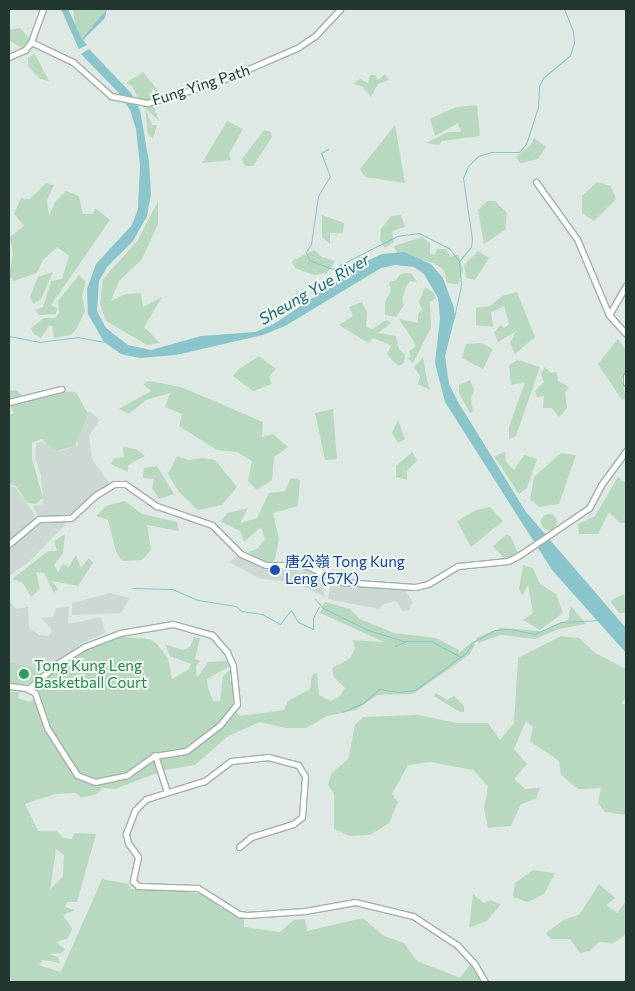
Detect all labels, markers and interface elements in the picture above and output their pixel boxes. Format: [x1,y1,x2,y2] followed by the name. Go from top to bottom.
[150,61,252,109] street label: Fung Ying Path
[255,250,373,328] water label: Sheung Yue River
[285,552,405,587] place label: 唐公嶺 Tong Kung Leng (57K)
[269,564,281,576] marker: 唐公嶺 Tong Kung Leng (57K)
[34,656,147,691] place label: Tong Kung Leng Basketball Court
[18,668,30,680] marker: Tong Kung Leng Basketball Court

